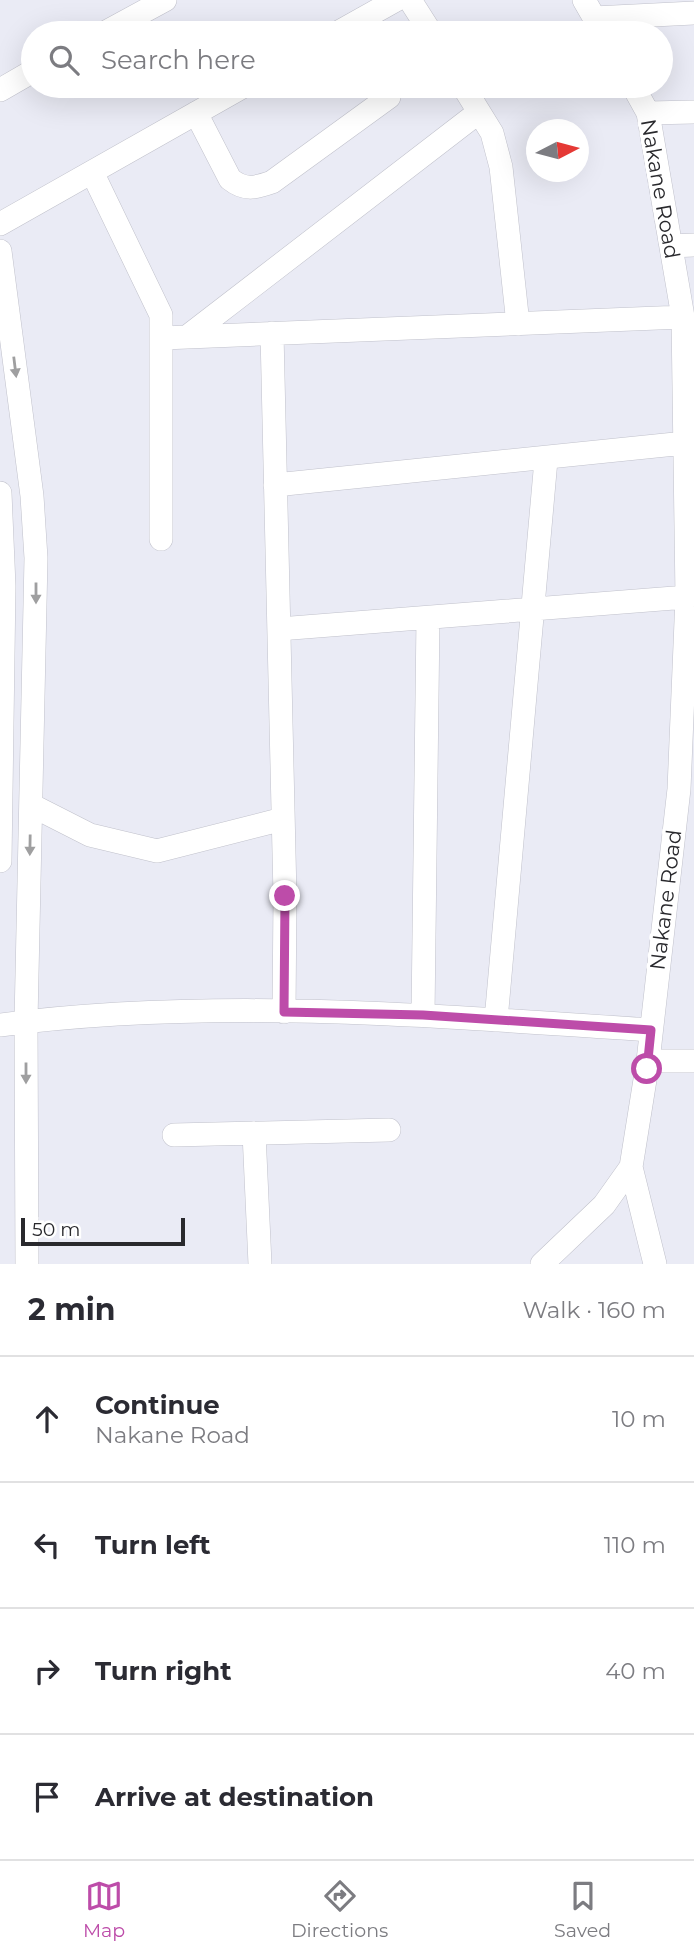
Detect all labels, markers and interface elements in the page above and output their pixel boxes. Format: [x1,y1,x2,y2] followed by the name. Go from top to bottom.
[21,21,673,98] search box
[45,41,83,79] icon: search
[101,44,256,76] text: Search here
[636,117,685,261] street label: Nakane Road
[526,119,589,182] north arrow
[10,356,21,378] one-way arrow
[30,583,42,605] one-way arrow
[644,828,687,972] street label: Nakane Road
[25,835,36,857] one-way arrow
[269,880,300,911] route end
[631,1053,662,1084] route start
[20,1062,32,1084] one-way arrow
[21,1215,186,1247] scale bar
[32,1218,80,1241] text: 50 m
[28,1291,115,1328] text: 2 min
[522,1296,666,1324] text: Walk · 160 m
[95,1389,220,1421] text: Continue
[28,1400,66,1438] icon: ahead
[612,1405,666,1433] text: 10 m
[95,1421,250,1449] text: Nakane Road
[28,1526,66,1564] icon: left
[95,1529,211,1561] text: Turn left
[604,1531,666,1559] text: 110 m
[28,1652,66,1690] icon: right
[95,1655,231,1687] text: Turn right
[605,1657,666,1685] text: 40 m
[28,1778,66,1816] icon: arrive
[95,1781,374,1813] text: Arrive at destination
[83,1877,125,1942] tab: Map
[291,1877,388,1942] tab: Directions
[554,1877,611,1942] tab: Saved

